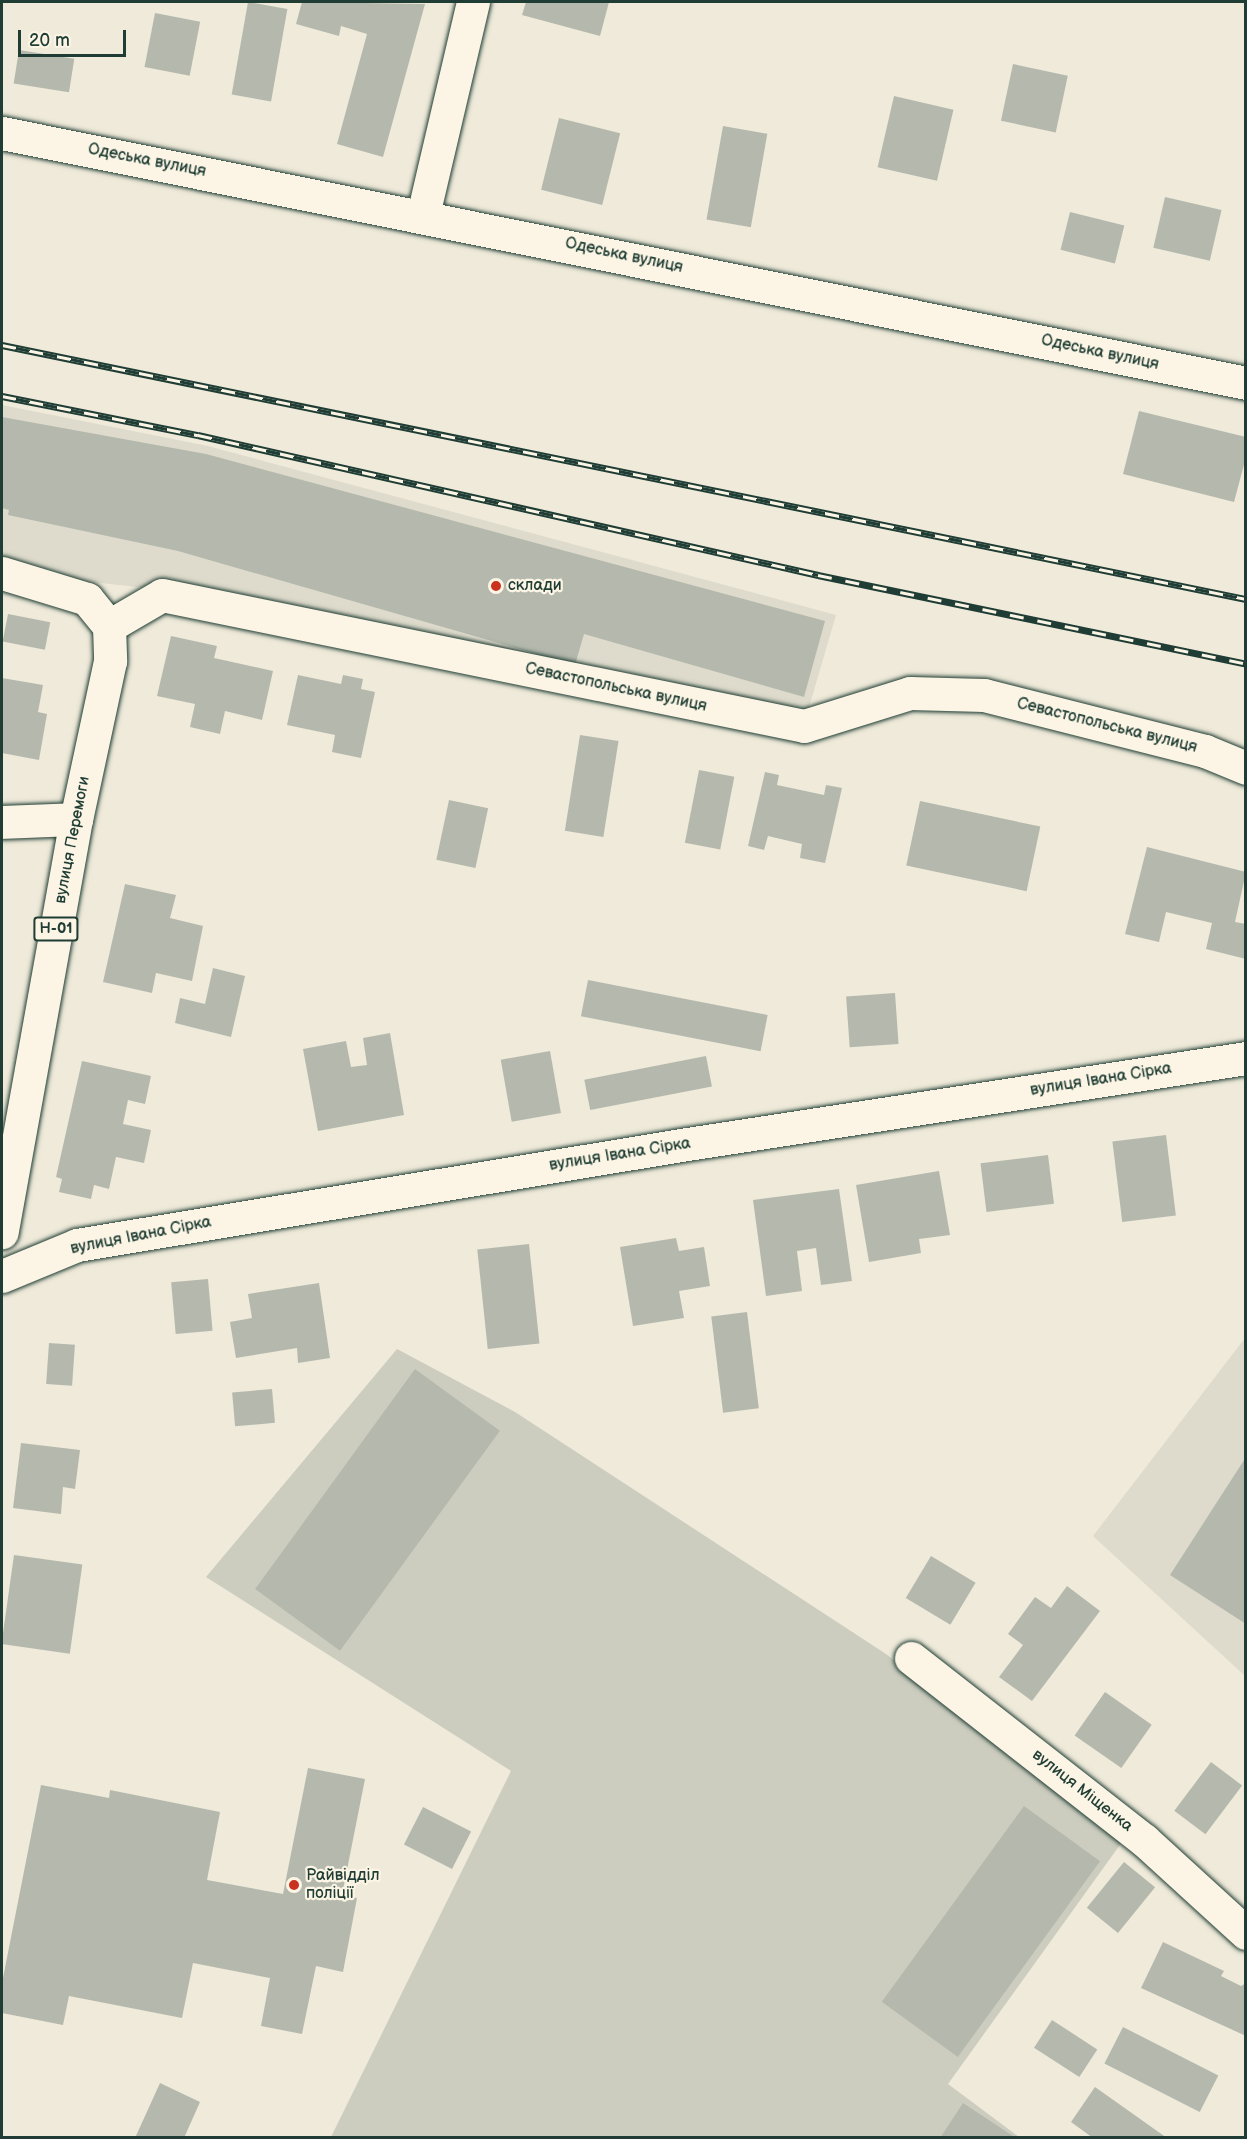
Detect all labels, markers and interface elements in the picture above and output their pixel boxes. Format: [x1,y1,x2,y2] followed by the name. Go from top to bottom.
[21,18,129,56] scale bar
[29,30,70,51] text: 20 m
[86,140,208,182] street label: Одеська вулиця
[563,234,685,278] street label: Одеська вулиця
[1039,331,1161,375] street label: Одеська вулиця
[508,576,562,596] place label: склади
[489,579,503,593] marker: склади
[523,659,709,717] street label: Севастопольська вулиця
[1015,694,1199,758] street label: Севастопольська вулиця
[51,775,95,905] street label: вулиця Перемоги
[32,917,80,941] road number: Н-01
[1029,1059,1173,1101] street label: вулиця Івана Сірка
[548,1134,692,1176] street label: вулиця Івана Сірка
[69,1213,213,1259] street label: вулиця Івана Сірка
[1028,1746,1136,1836] street label: вулиця Міщенка
[306,1866,379,1904] place label: Райвідділ поліції
[287,1878,301,1892] marker: Райвідділ поліції

